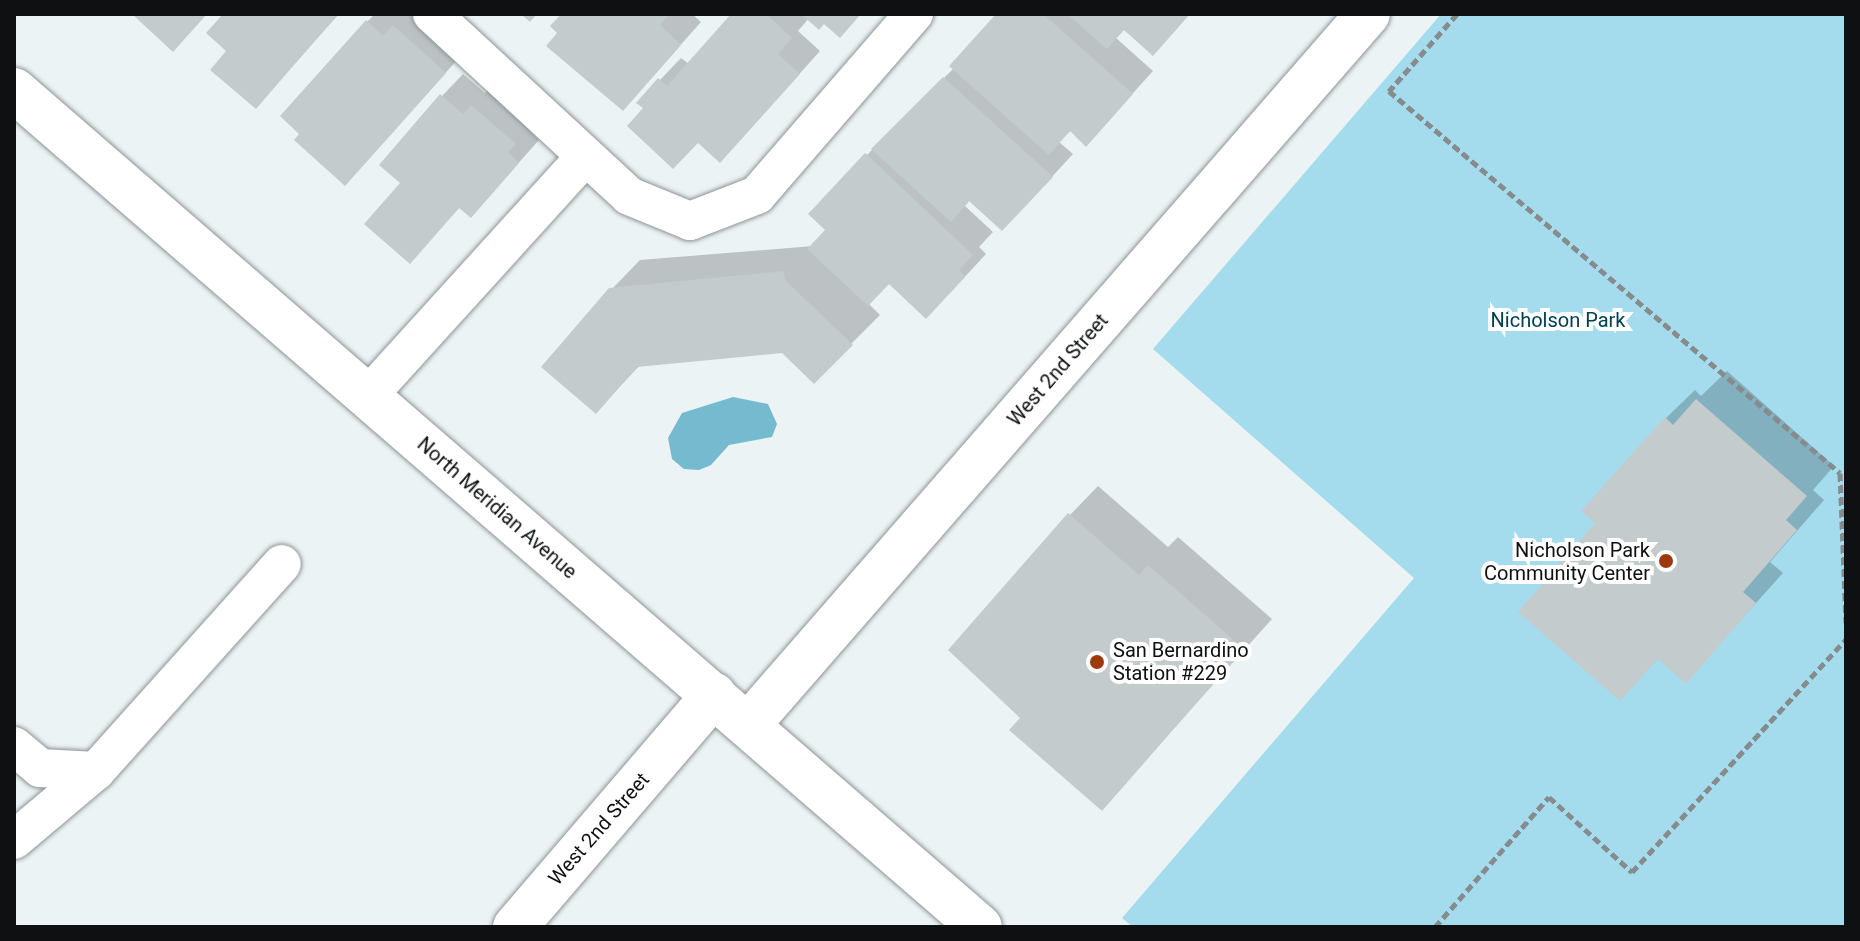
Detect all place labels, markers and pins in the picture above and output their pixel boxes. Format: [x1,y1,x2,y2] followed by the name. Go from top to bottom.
[1484,538,1650,585] place label: Nicholson Park Community Center
[1657,552,1675,570] marker: Nicholson Park Community Center
[1113,638,1249,685] place label: San Bernardino Station #229
[1088,653,1106,671] marker: San Bernardino Station #229

